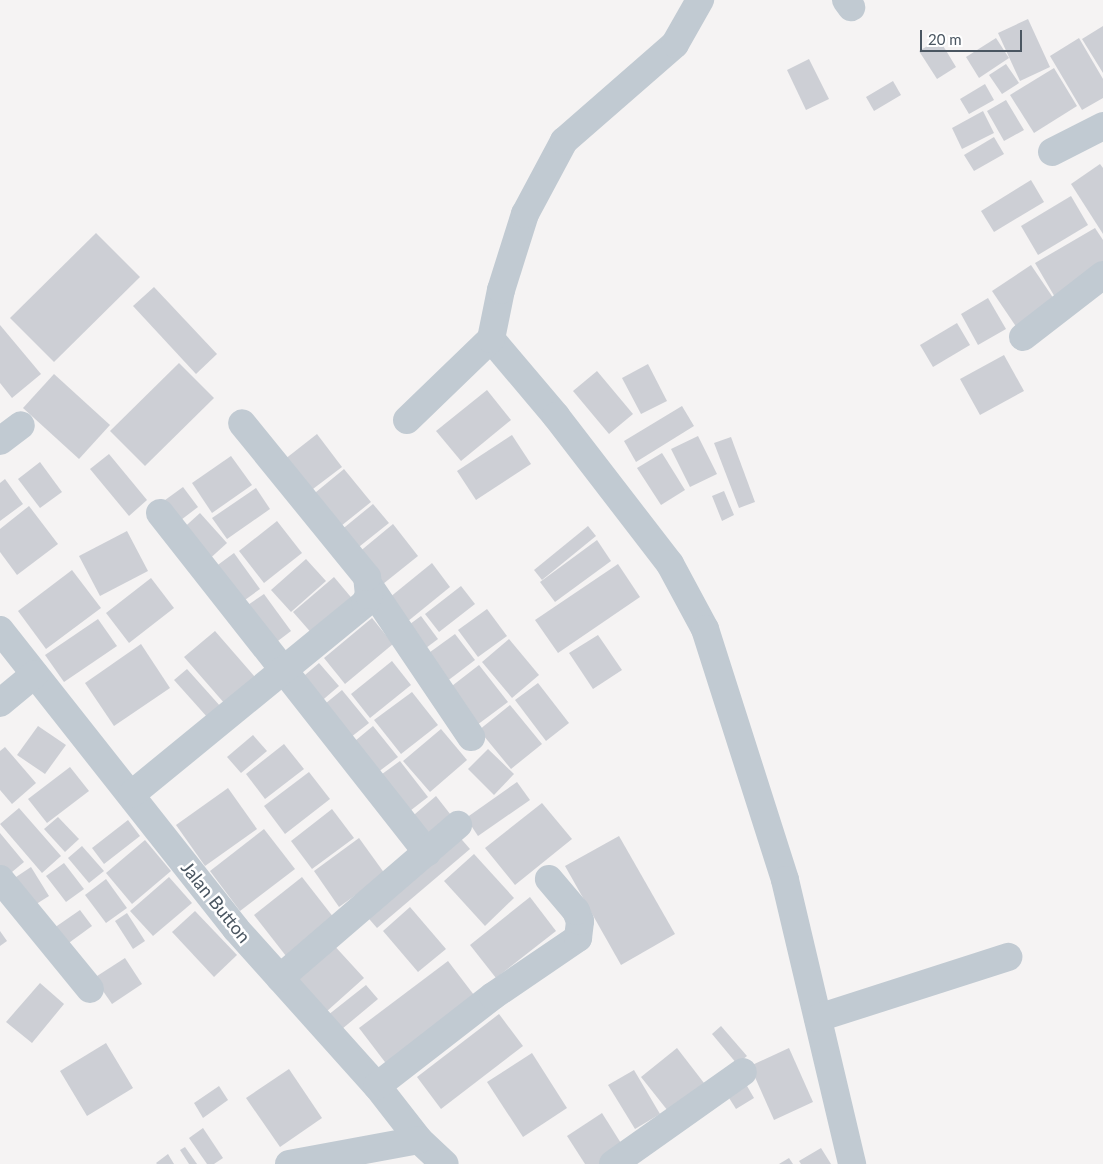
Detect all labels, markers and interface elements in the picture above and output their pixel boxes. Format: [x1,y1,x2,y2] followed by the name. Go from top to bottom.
[923,20,1026,52] scale bar
[928,30,962,48] text: 20 m
[177,857,255,947] street label: Jalan Button

